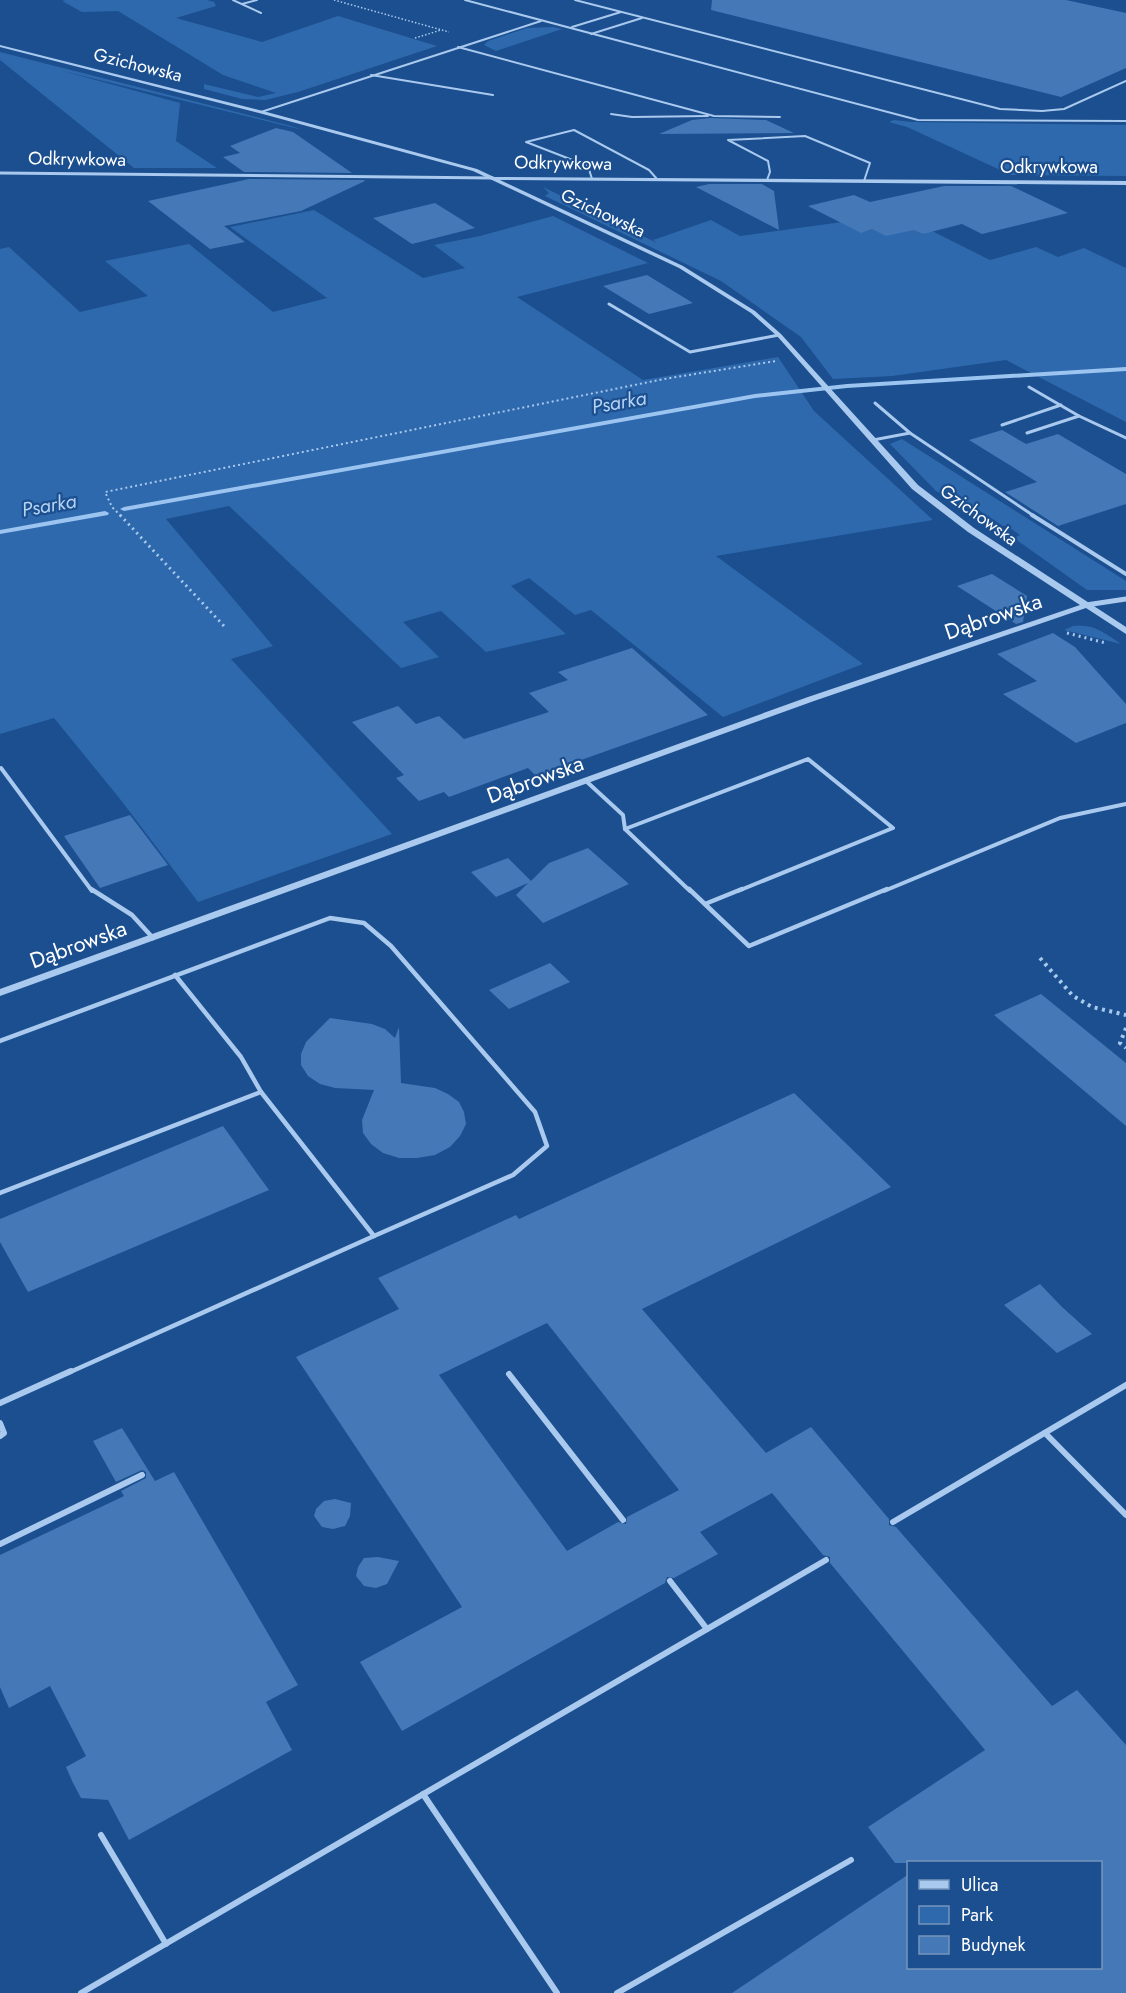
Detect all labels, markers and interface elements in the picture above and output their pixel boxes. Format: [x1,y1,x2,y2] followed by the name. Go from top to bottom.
[91,41,185,89] street label: Gzichowska
[28,145,126,173] street label: Odkrywkowa
[514,149,612,177] street label: Odkrywkowa
[1000,154,1098,180] street label: Odkrywkowa
[556,182,650,244] street label: Gzichowska
[589,383,649,422] water label: Psarka
[935,478,1023,552] street label: Gzichowska
[19,486,79,525] water label: Psarka
[940,584,1046,648] street label: Dąbrowska
[482,747,588,811] street label: Dąbrowska
[25,912,131,976] street label: Dąbrowska
[907,1861,1102,1969] legend
[961,1872,998,1898] text: Ulica
[961,1902,993,1928] text: Park
[961,1932,1025,1958] text: Budynek

